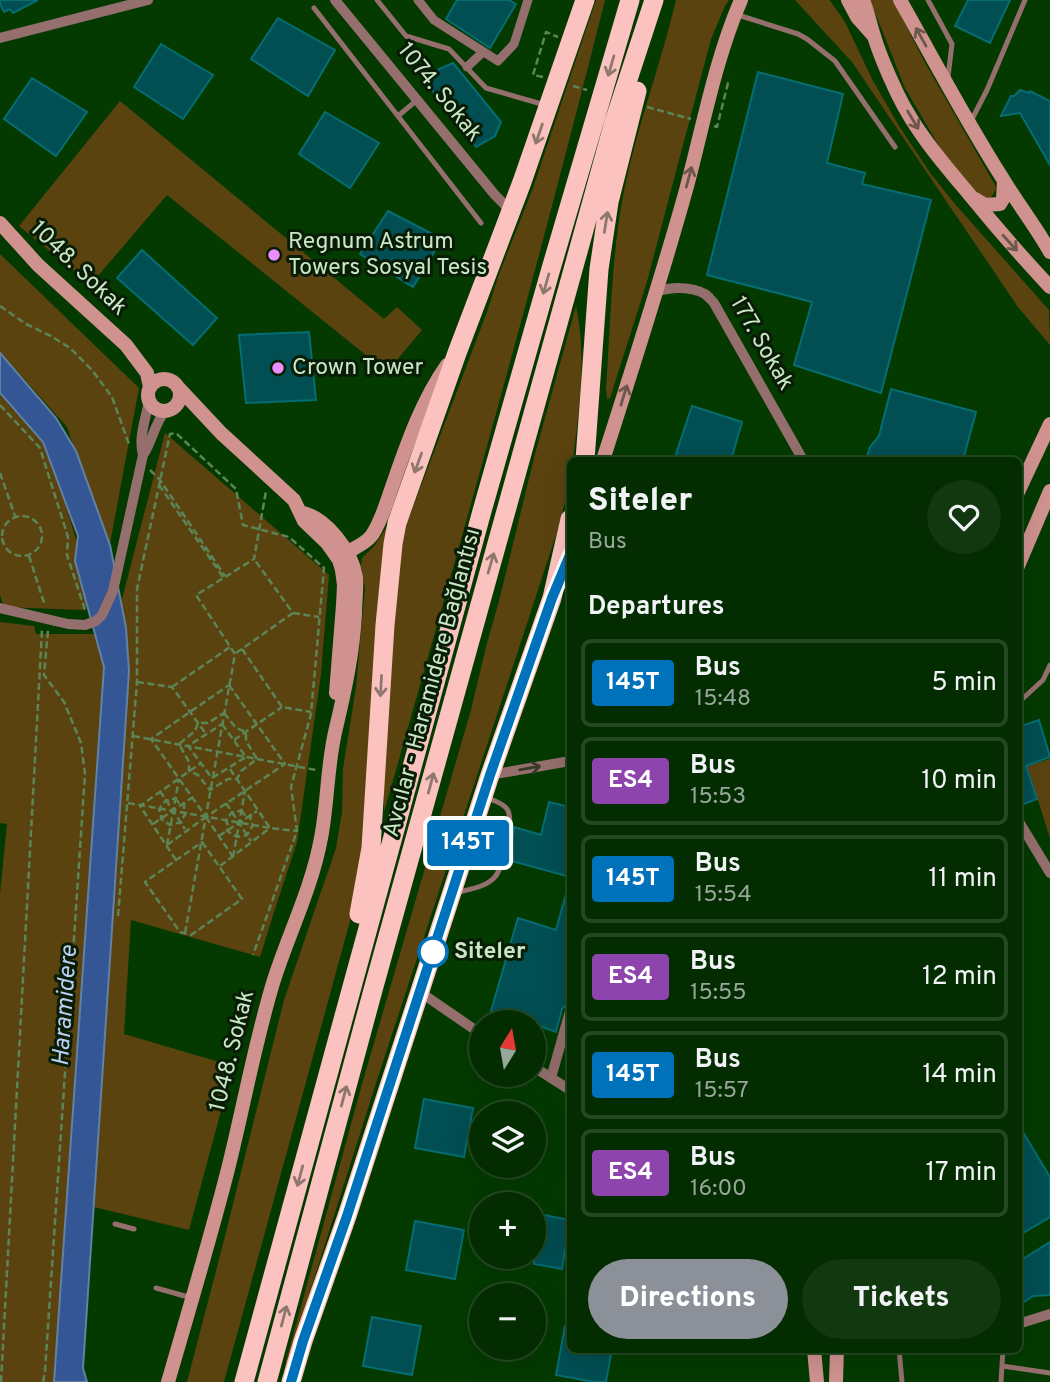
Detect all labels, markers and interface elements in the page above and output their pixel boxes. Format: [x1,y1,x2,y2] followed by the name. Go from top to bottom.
[914,27,928,47] one-way arrow
[390,38,488,148] street label: 1074. Sokak
[604,54,617,76] one-way arrow
[906,109,920,129] one-way arrow
[532,123,545,145] one-way arrow
[683,166,696,189] one-way arrow
[600,211,613,234] one-way arrow
[23,215,133,323] street label: 1048. Sokak
[288,228,487,283] place label: Regnum Astrum Towers Sosyal Tesis
[1002,234,1018,252] one-way arrow
[266,247,282,263] marker: Regnum Astrum Towers Sosyal Tesis
[539,273,552,295] one-way arrow
[723,292,799,396] street label: 177. Sokak
[292,354,423,383] place label: Crown Tower
[270,360,286,376] marker: Crown Tower
[619,385,631,407] one-way arrow
[410,452,423,474] one-way arrow
[927,480,1001,554] button: heart
[588,481,692,523] text: Siteler
[378,525,488,841] street label: Avcılar - Haramidere Bağlantısı
[588,528,627,557] text: Bus
[485,553,498,575] one-way arrow
[588,591,725,624] text: Departures
[695,652,741,685] text: Bus
[931,667,997,700] text: 5 min
[606,668,660,698] text: 145T
[375,675,388,698] one-way arrow
[695,685,751,714] text: 15:48
[690,750,736,783] text: Bus
[518,761,541,774] one-way arrow
[921,765,997,798] text: 10 min
[608,766,653,796] text: ES4
[425,772,438,795] one-way arrow
[690,783,746,812] text: 15:53
[419,820,517,866] line badge: 145T
[441,828,495,858] text: 145T
[695,848,741,881] text: Bus
[928,863,997,896] text: 11 min
[606,864,660,894] text: 145T
[695,881,752,910] text: 15:54
[418,937,448,967] marker: Siteler
[454,938,526,967] place label: Siteler
[47,944,85,1067] water label: Haramidere
[690,946,736,979] text: Bus
[922,961,997,994] text: 12 min
[608,962,653,992] text: ES4
[690,979,747,1008] text: 15:55
[204,987,262,1115] street label: 1048. Sokak
[469,1010,546,1087] north arrow
[469,1010,546,1360] map controls
[695,1044,741,1077] text: Bus
[922,1059,997,1092] text: 14 min
[606,1060,660,1090] text: 145T
[695,1077,749,1106] text: 15:57
[338,1086,351,1108] one-way arrow
[469,1101,546,1178] button: layers
[690,1142,736,1175] text: Bus
[925,1157,997,1190] text: 17 min
[608,1158,653,1188] text: ES4
[292,1164,305,1186] one-way arrow
[690,1175,747,1204] text: 16:00
[469,1192,546,1269] button: +
[588,1259,788,1339] button: Directions
[802,1259,1001,1339] button: Tickets
[469,1283,546,1360] button: −
[278,1305,291,1328] one-way arrow

